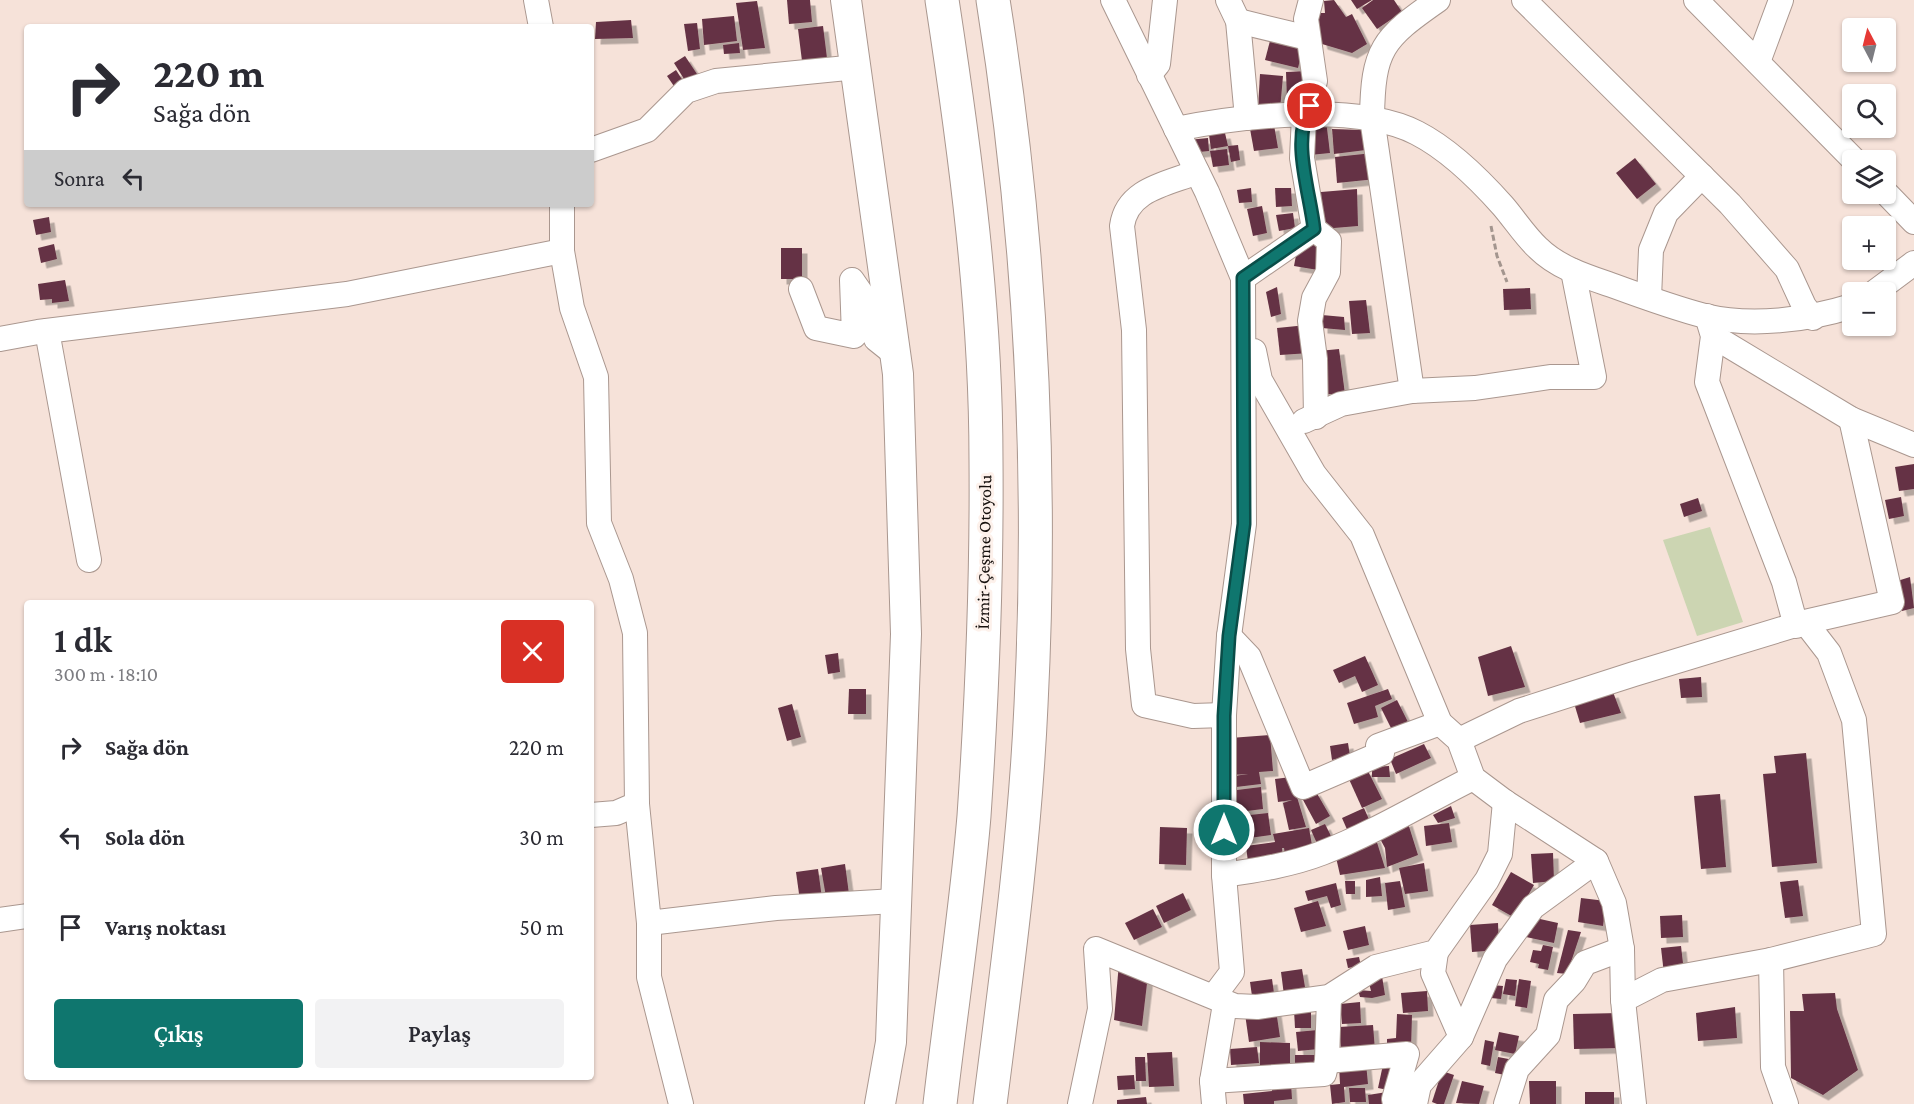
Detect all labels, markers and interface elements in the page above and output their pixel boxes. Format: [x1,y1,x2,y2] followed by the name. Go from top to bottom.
[1842,18,1896,72] north arrow
[1842,18,1896,336] map controls
[54,48,132,126] icon: right
[153,49,264,96] text: 220 m
[1284,80,1335,131] pin
[1842,84,1896,138] button: search
[1293,89,1326,122] icon: arrive
[153,98,251,128] text: Sağa dön
[1842,150,1896,204] button: layers
[117,162,150,195] icon: left
[54,166,105,191] text: Sonra
[1842,216,1896,270] button: +
[1842,282,1896,336] button: −
[973,474,995,630] street label: İzmir-Çeşme Otoyolu
[54,620,112,660] text: 1 dk
[501,620,564,683] button: close
[54,663,158,685] text: 300 m · 18:10
[54,731,87,764] icon: right
[105,735,189,760] text: Sağa dön
[509,735,564,760] text: 220 m
[1192,798,1256,862] position arrow
[54,821,87,854] icon: left
[105,825,185,850] text: Sola dön
[519,825,564,850] text: 30 m
[54,911,87,944] icon: arrive
[105,915,226,940] text: Varış noktası
[519,915,564,940] text: 50 m
[54,999,303,1068] button: Çıkış
[315,999,564,1068] button: Paylaş

